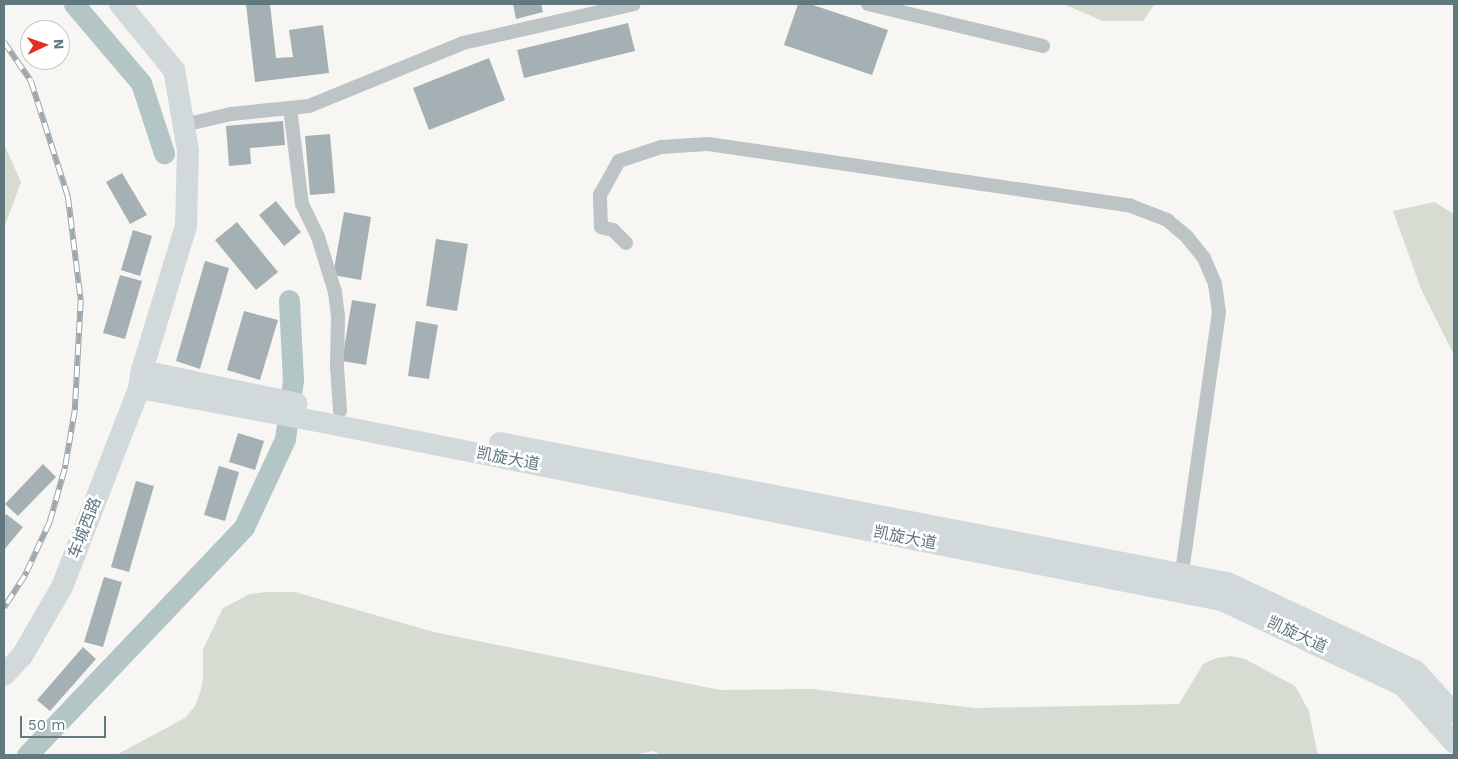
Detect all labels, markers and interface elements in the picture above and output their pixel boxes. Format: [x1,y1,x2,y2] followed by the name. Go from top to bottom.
[20,20,70,70] north arrow
[51,39,67,50] text: N
[475,443,541,475] street label: 凯旋大道
[65,495,105,561] street label: 车城西路
[872,522,938,554] street label: 凯旋大道
[1264,613,1330,657] street label: 凯旋大道
[22,706,109,738] scale bar
[28,716,65,734] text: 50 m

